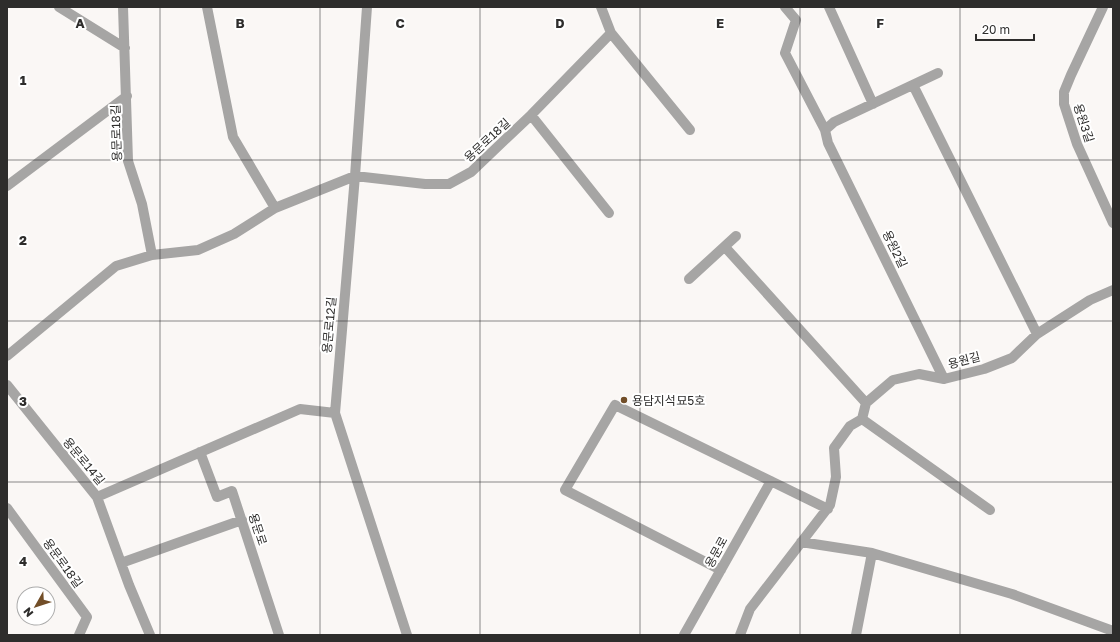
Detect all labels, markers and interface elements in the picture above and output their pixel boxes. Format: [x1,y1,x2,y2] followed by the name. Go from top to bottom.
[75,15,85,31] text: A
[235,15,245,31] text: B
[395,15,405,31] text: C
[555,15,565,31] text: D
[716,15,724,31] text: E
[876,15,884,31] text: F
[976,16,1034,42] scale bar
[982,22,1010,37] text: 20 m
[20,72,27,88] text: 1
[1071,102,1097,144] street label: 용원3길
[108,104,124,162] street label: 용문로18길
[461,115,513,165] street label: 용문로18길
[879,228,911,270] street label: 용원2길
[19,232,27,248] text: 2
[319,296,339,354] street label: 용문로12길
[946,348,982,372] street label: 용원길
[19,393,27,409] text: 3
[632,393,705,408] place label: 용담지석묘5호
[619,395,629,405] marker: 용담지석묘5호
[60,434,108,488] street label: 용문로14길
[246,511,270,547] street label: 용문로
[701,534,731,570] street label: 용문로
[40,535,86,591] street label: 용문로18길
[19,553,27,569] text: 4
[16,586,56,626] north arrow
[20,605,36,620] text: N

